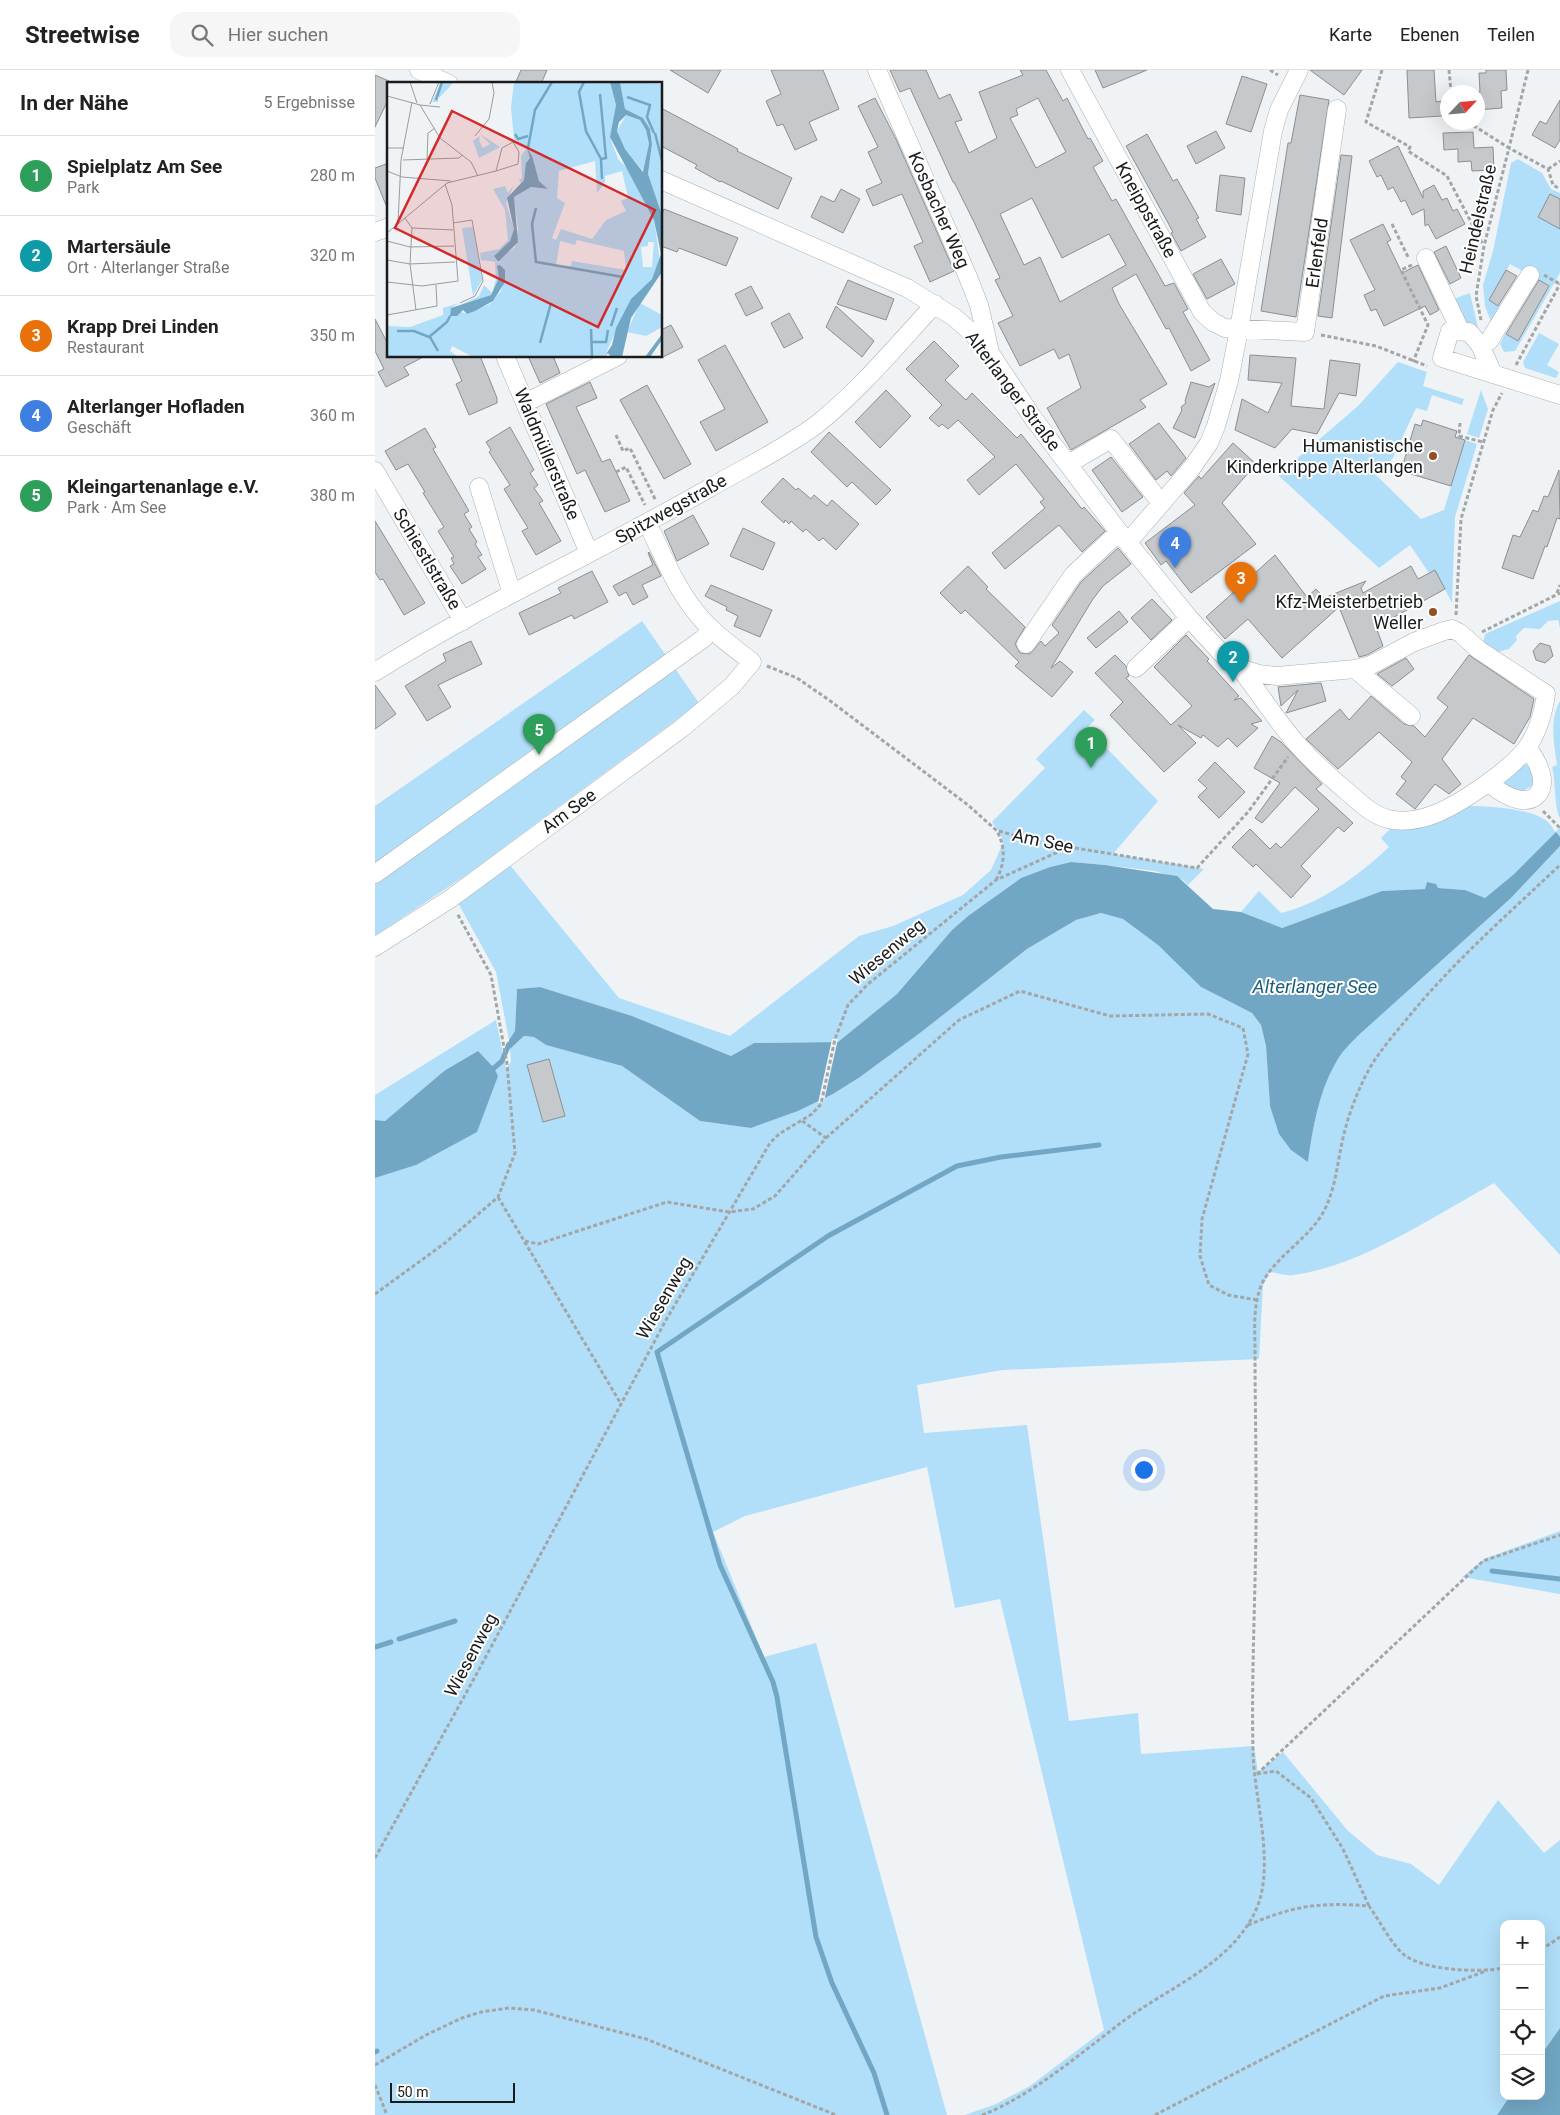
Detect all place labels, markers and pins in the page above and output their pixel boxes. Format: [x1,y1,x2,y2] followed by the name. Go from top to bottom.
[1226,435,1423,477] place label: Humanistische Kinderkrippe Alterlangen
[1427,450,1439,462] marker: Humanistische Kinderkrippe Alterlangen
[1159,527,1191,568] pin: 4
[1225,562,1257,603] pin: 3
[1275,591,1423,633] place label: Kfz-Meisterbetrieb Weller
[1427,606,1439,618] marker: Kfz-Meisterbetrieb Weller
[1217,641,1249,682] pin: 2
[523,714,555,755] pin: 5
[1075,727,1107,768] pin: 1

